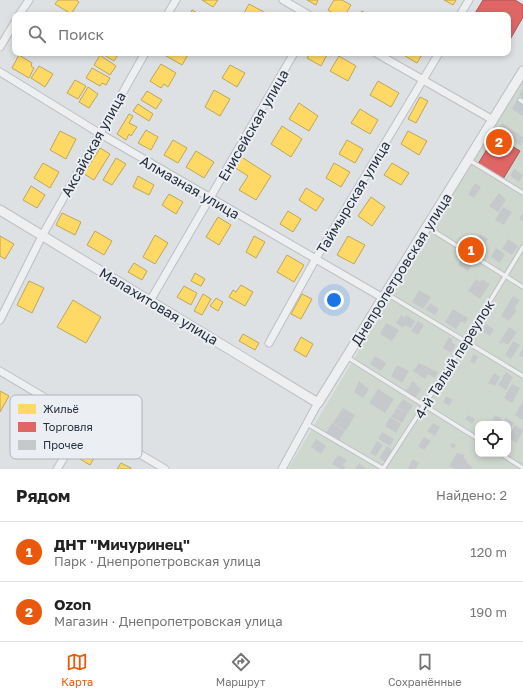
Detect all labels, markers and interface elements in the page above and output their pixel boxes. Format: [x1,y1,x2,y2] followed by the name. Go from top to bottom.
[12,12,511,56] search box
[26,23,48,45] icon: search
[58,25,104,43] text: Поиск
[214,66,292,184] street label: Енисейская улица
[57,89,129,199] street label: Аксайская улица
[486,127,512,157] pin: 2
[313,137,393,257] street label: Таймырская улица
[137,152,243,222] street label: Алмазная улица
[347,190,455,348] street label: Днепропетровская улица
[458,235,484,265] pin: 1
[96,264,222,348] street label: Малахитовая улица
[324,290,344,310] your location
[411,296,497,422] street label: 4-й Талый переулок
[10,395,142,459] legend
[43,402,79,415] text: Жильё
[43,420,93,433] text: Торговля
[475,421,511,457] map controls
[475,421,511,457] button: locate
[43,438,83,451] text: Прочее
[16,485,70,506] text: Рядом
[436,487,507,503] text: Найдено: 2
[54,535,190,553] text: ДНТ "Мичуринец"
[26,544,32,560] text: 1
[470,544,507,560] text: 120 m
[54,553,261,569] text: Парк · Днепропетровская улица
[54,595,91,613] text: Ozon
[25,604,33,620] text: 2
[470,604,507,620] text: 190 m
[54,613,282,629] text: Магазин · Днепропетровская улица
[61,651,93,688] tab: Карта
[216,651,265,688] tab: Маршрут
[388,651,462,688] tab: Сохранённые

